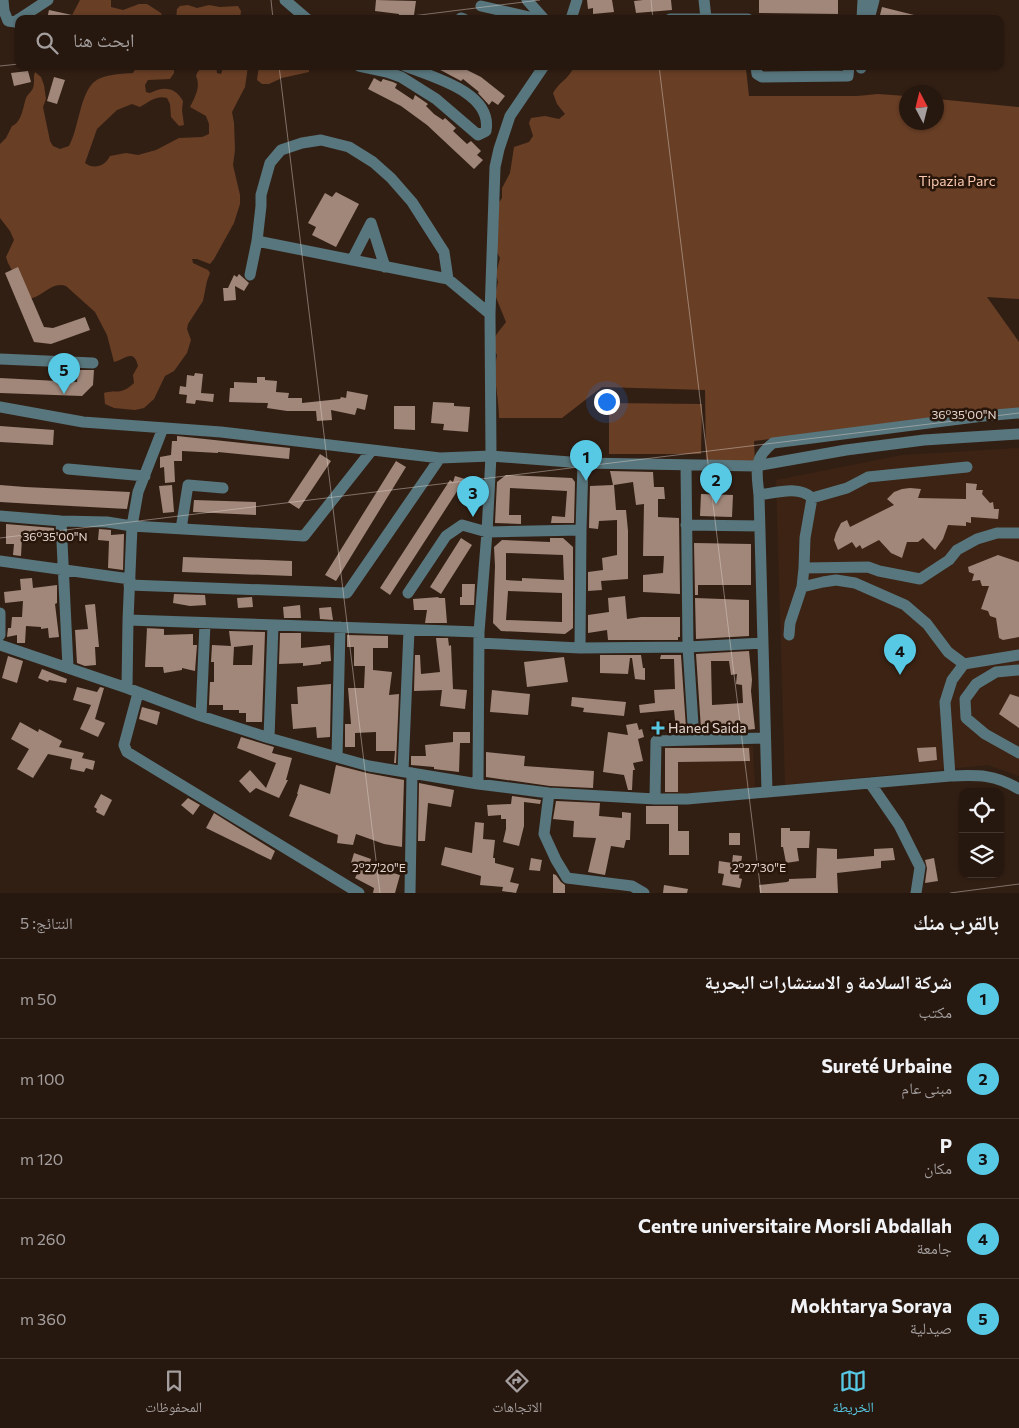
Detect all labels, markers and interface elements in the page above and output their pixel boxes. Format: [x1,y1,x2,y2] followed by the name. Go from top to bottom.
[15,15,1004,70] search box
[73,28,135,51] text: ابحث هنا
[33,29,61,57] icon: search
[899,85,944,130] north arrow
[918,172,996,189] park label: Tipazia Parc
[48,353,80,394] pin: 5
[594,389,620,415] your location
[931,407,997,421] text: 36°35'00"N
[570,440,602,481] pin: 1
[700,463,732,504] pin: 2
[457,476,489,517] pin: 3
[22,529,88,543] text: 36°35'00"N
[884,634,916,675] pin: 4
[668,719,747,736] place label: Haned Saida
[652,722,664,734] marker: Haned Saida
[959,788,1004,878] map controls
[959,788,1004,833] button: locate
[959,833,1004,878] button: layers
[352,860,406,874] text: 2°27'20"E
[732,860,786,874] text: 2°27'30"E
[913,909,999,934] text: بالقرب منك
[20,913,73,932] text: النتائج: 5
[704,970,952,993] text: شركة السلامة و الاستشارات البحرية
[20,989,57,1008] text: 50 m
[979,989,987,1008] text: 1
[919,1002,952,1021] text: مكتب
[821,1054,952,1077] text: Sureté Urbaine
[20,1069,65,1088] text: 100 m
[978,1069,988,1088] text: 2
[901,1078,952,1097] text: مبنى عام
[940,1134,952,1157] text: P
[20,1149,63,1168] text: 120 m
[978,1149,988,1168] text: 3
[924,1158,952,1177] text: مكان
[638,1214,952,1237] text: Centre universitaire Morsli Abdallah
[20,1229,66,1248] text: 260 m
[978,1229,988,1248] text: 4
[917,1238,952,1257] text: جامعة
[790,1294,952,1317] text: Mokhtarya Soraya
[20,1309,66,1328] text: 360 m
[978,1309,988,1328] text: 5
[910,1318,952,1337] text: صيدلية
[145,1367,202,1421] tab: المحفوظات
[493,1367,542,1421] tab: الاتجاهات
[833,1367,874,1421] tab: الخريطة

